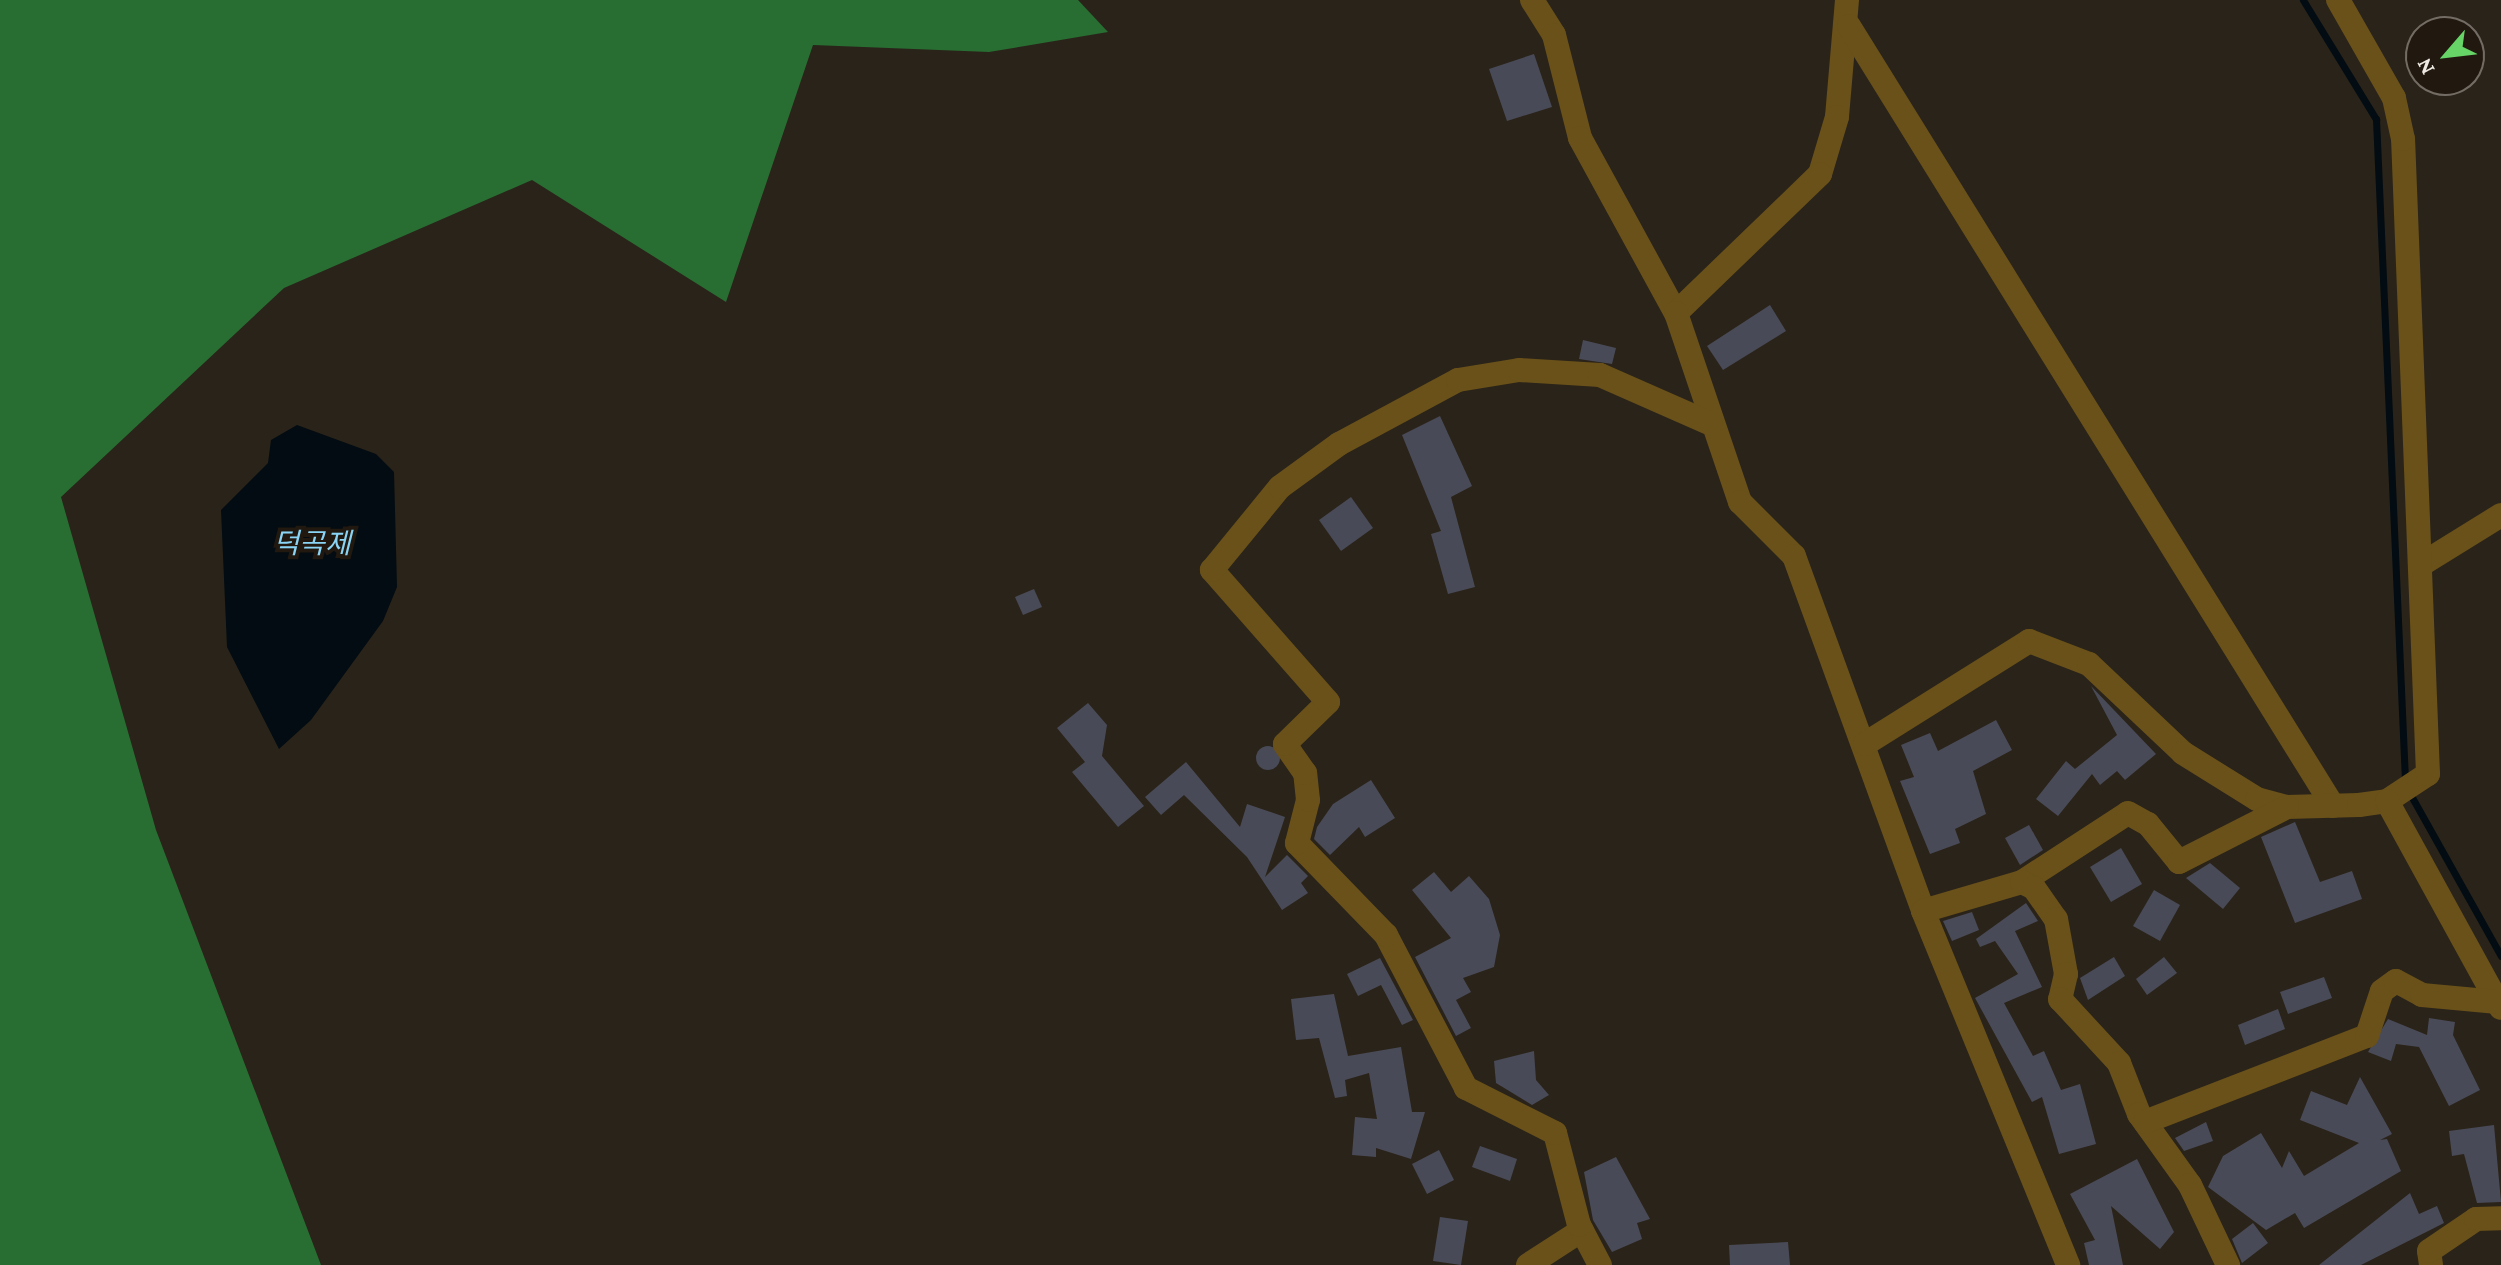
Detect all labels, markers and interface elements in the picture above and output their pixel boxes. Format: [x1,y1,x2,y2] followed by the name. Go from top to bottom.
[2405,16,2485,96] north arrow
[2411,54,2440,79] text: N
[273,527,351,561] water label: 덕곡제

